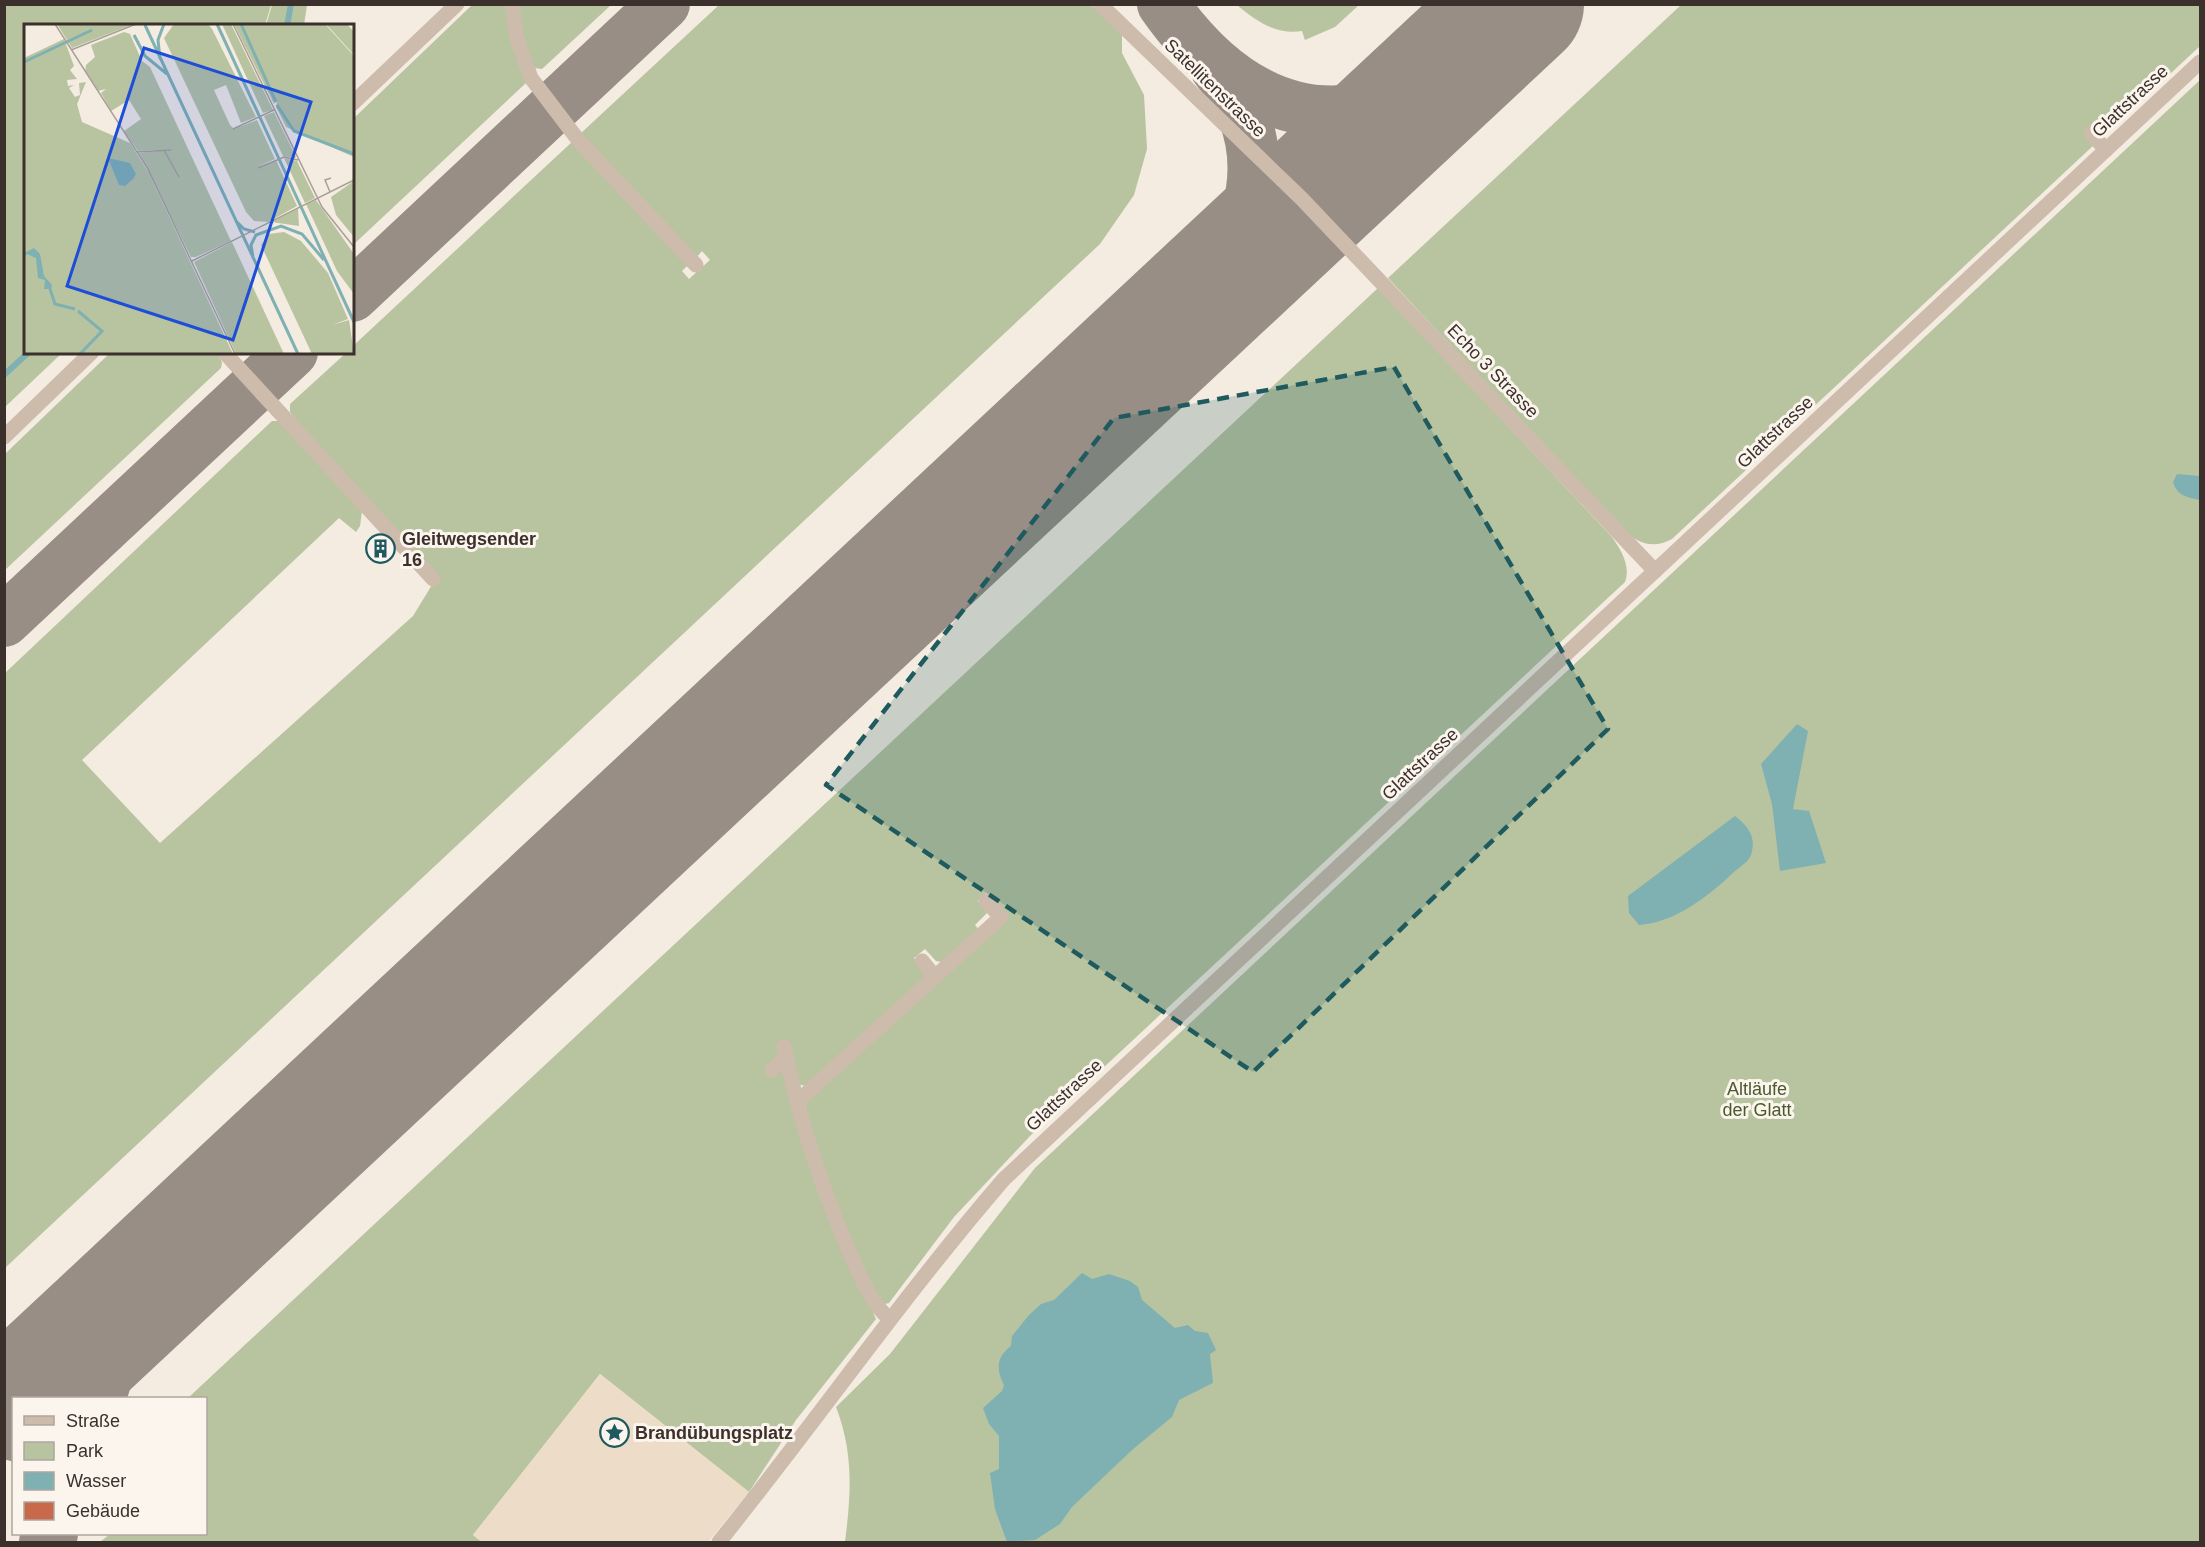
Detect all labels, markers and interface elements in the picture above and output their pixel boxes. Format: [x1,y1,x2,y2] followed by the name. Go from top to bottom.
[24,24,354,354] inset map
[1161,35,1269,141] street label: Satellitenstrasse
[2088,61,2172,141] street label: Glattstrasse
[1443,320,1543,422] street label: Echo 3 Strasse
[1733,392,1817,472] street label: Glattstrasse
[402,529,536,570] place label: Gleitwegsender 16
[365,533,397,565] building icon: Gleitwegsender 16
[1378,724,1462,804] street label: Glattstrasse
[1022,1055,1106,1135] street label: Glattstrasse
[1722,1079,1792,1120] park label: Altläufe der Glatt
[12,1397,207,1535] legend
[66,1411,120,1431] text: Straße
[598,1417,630,1449] place icon: Brandübungsplatz
[635,1423,793,1443] place label: Brandübungsplatz
[66,1441,104,1461] text: Park
[66,1471,126,1491] text: Wasser
[66,1501,140,1521] text: Gebäude

